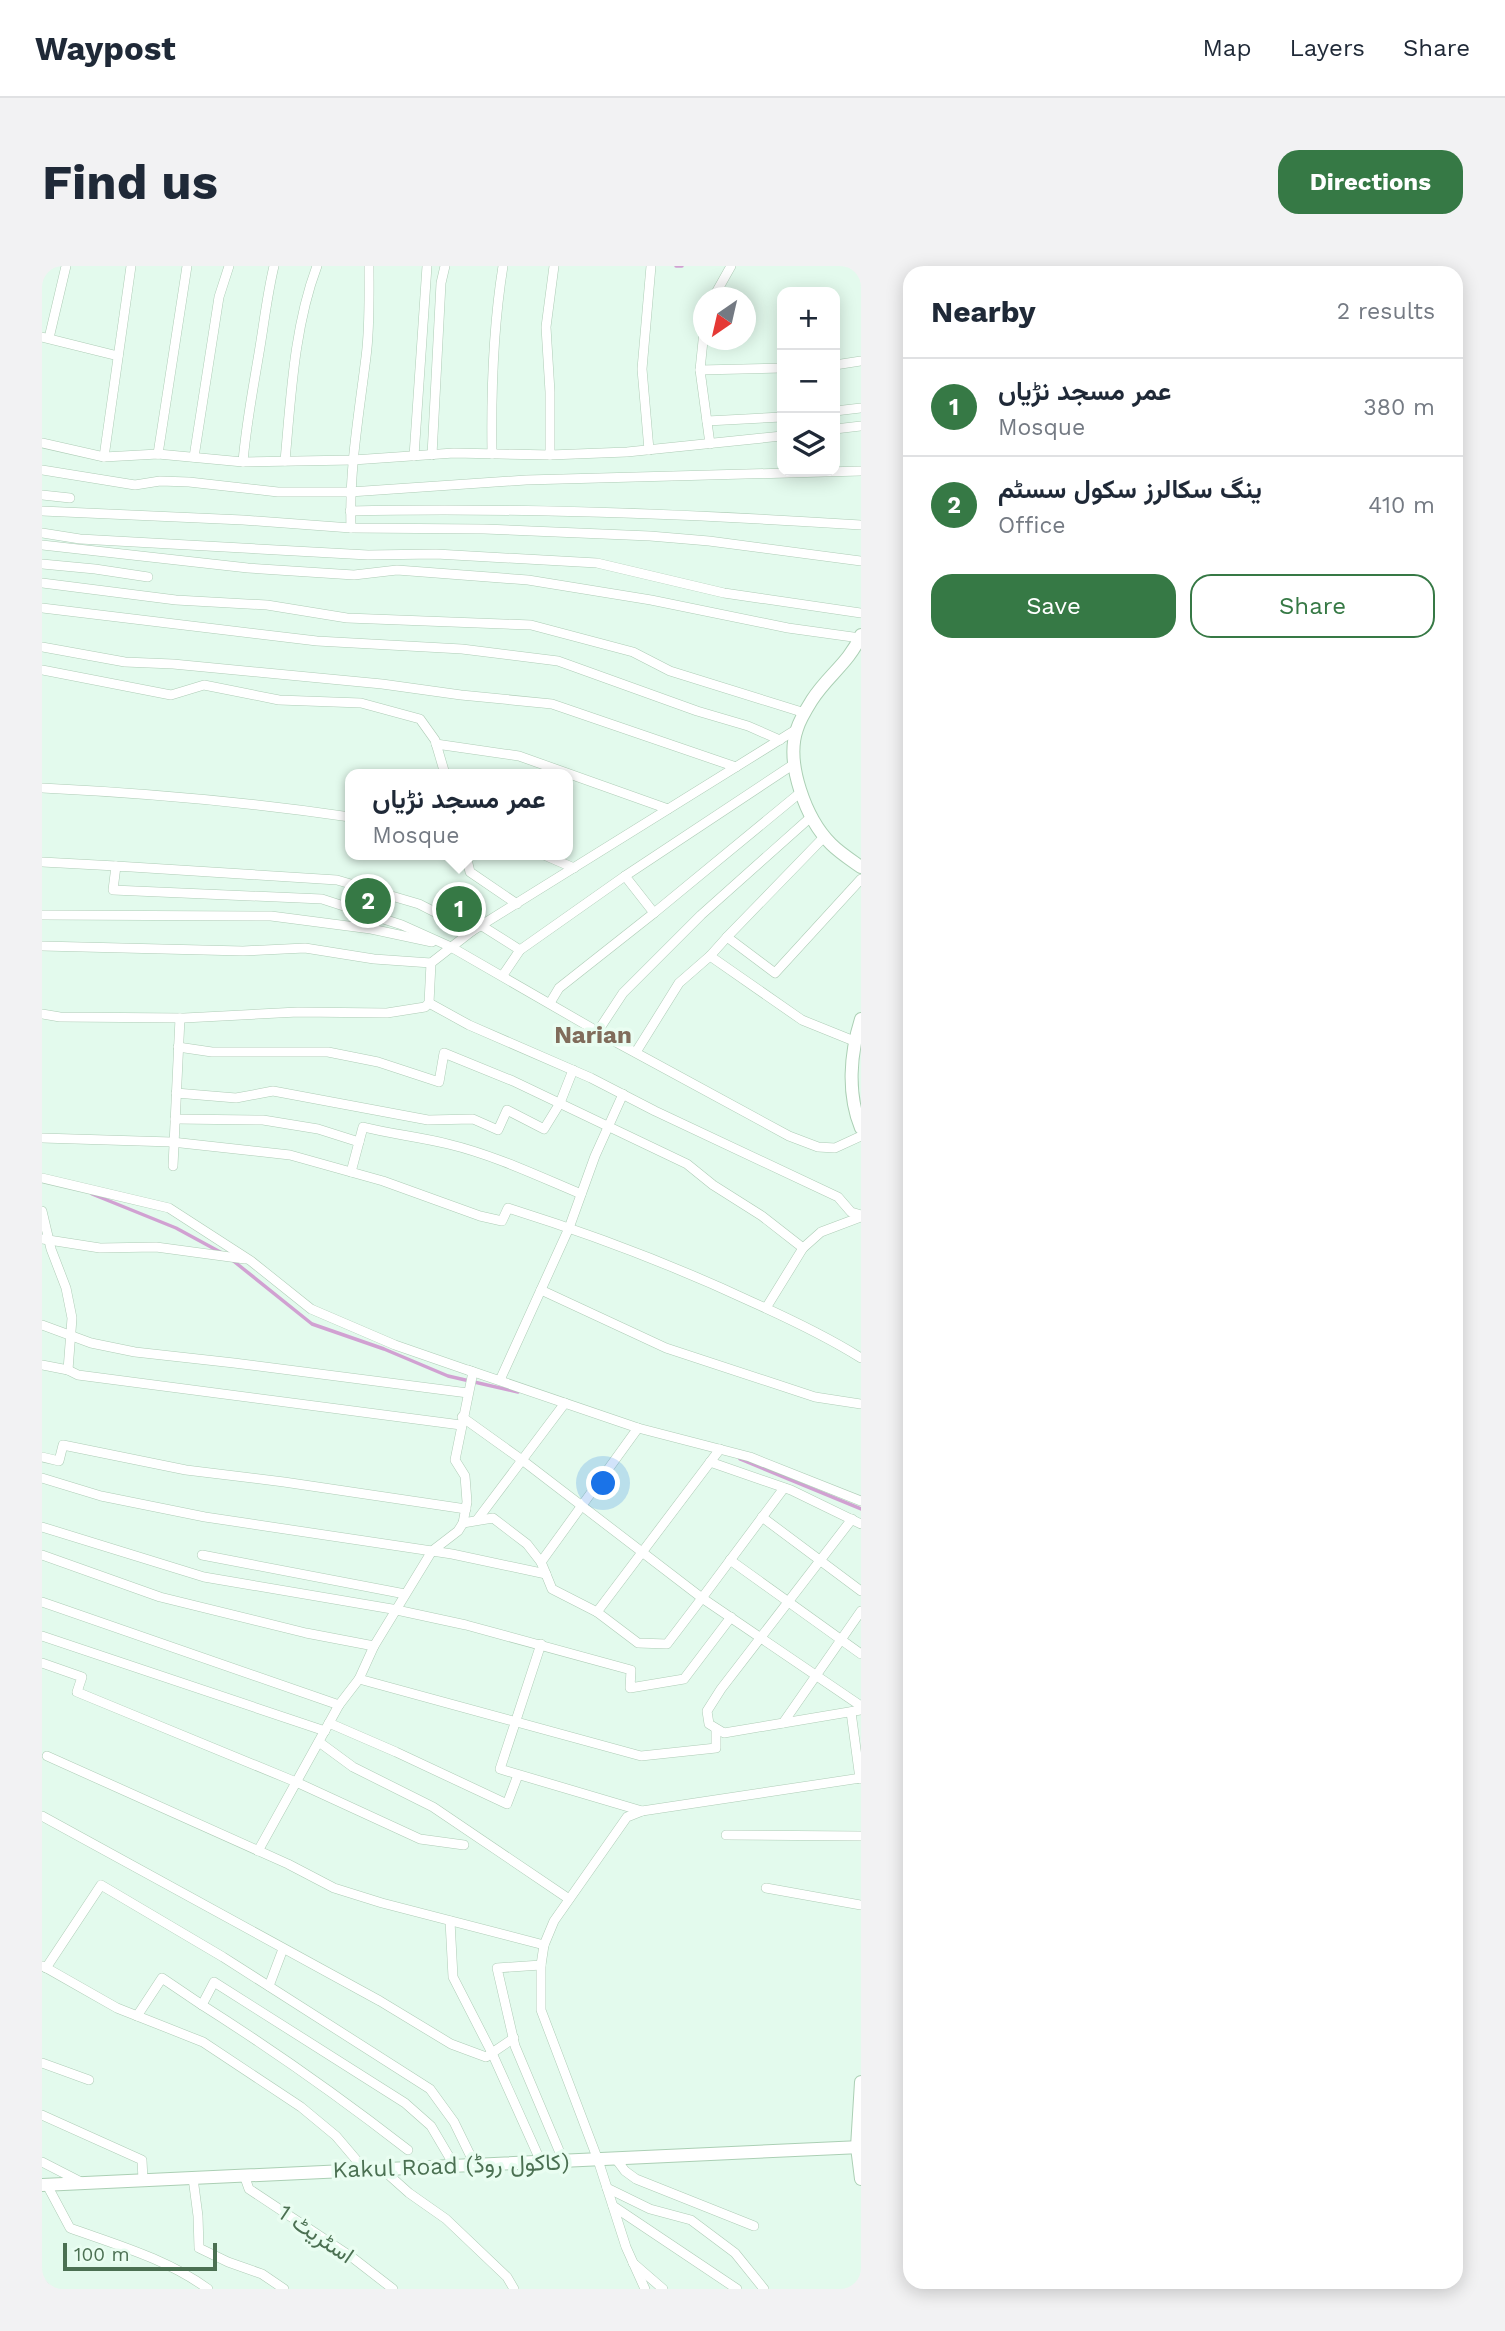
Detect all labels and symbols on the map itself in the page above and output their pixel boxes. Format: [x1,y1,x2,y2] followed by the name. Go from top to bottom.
[693,287,756,350] north arrow
[345,875,391,927] pin: 2
[436,883,482,935] pin: 1
[554,1021,632,1049] district label: Narian
[586,1466,620,1500] your location
[332,2148,570,2185] street label: Kakul Road (کاکول روڈ)
[272,2199,359,2270] street label: اسٹریٹ 1
[63,2240,217,2272] scale bar

